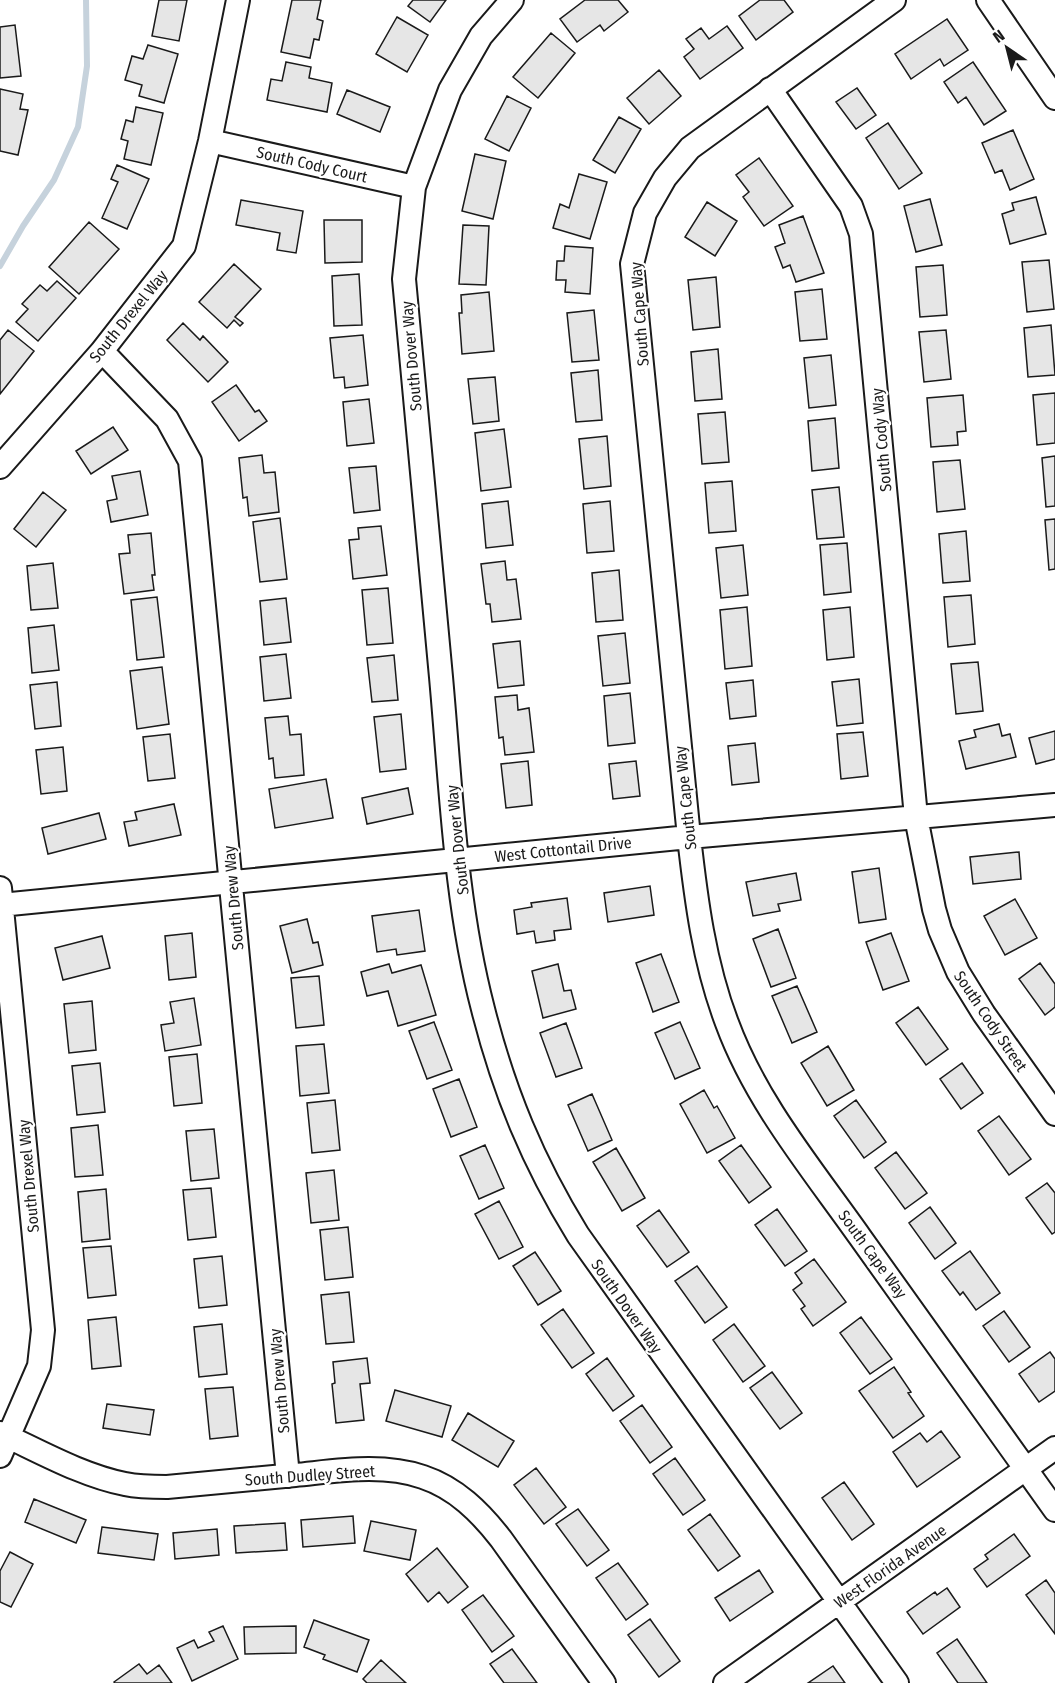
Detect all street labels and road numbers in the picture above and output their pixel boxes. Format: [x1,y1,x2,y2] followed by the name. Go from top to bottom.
[255,142,370,187] street label: South Cody Court
[626,260,653,367] street label: South Cape Way
[85,266,172,366] street label: South Drexel Way
[397,299,426,412] street label: South Dover Way
[867,386,895,493] street label: South Cody Way
[671,744,700,851] street label: South Cape Way
[442,783,473,896] street label: South Dover Way
[494,833,633,866] street label: West Cottontail Drive
[219,844,248,951] street label: South Drew Way
[950,967,1032,1076] street label: South Cody Street
[14,1118,43,1233] street label: South Drexel Way
[834,1206,911,1303] street label: South Cape Way
[587,1256,667,1358] street label: South Dover Way
[265,1327,294,1434] street label: South Drew Way
[244,1461,377,1490] street label: South Dudley Street
[830,1520,950,1612] street label: West Florida Avenue

